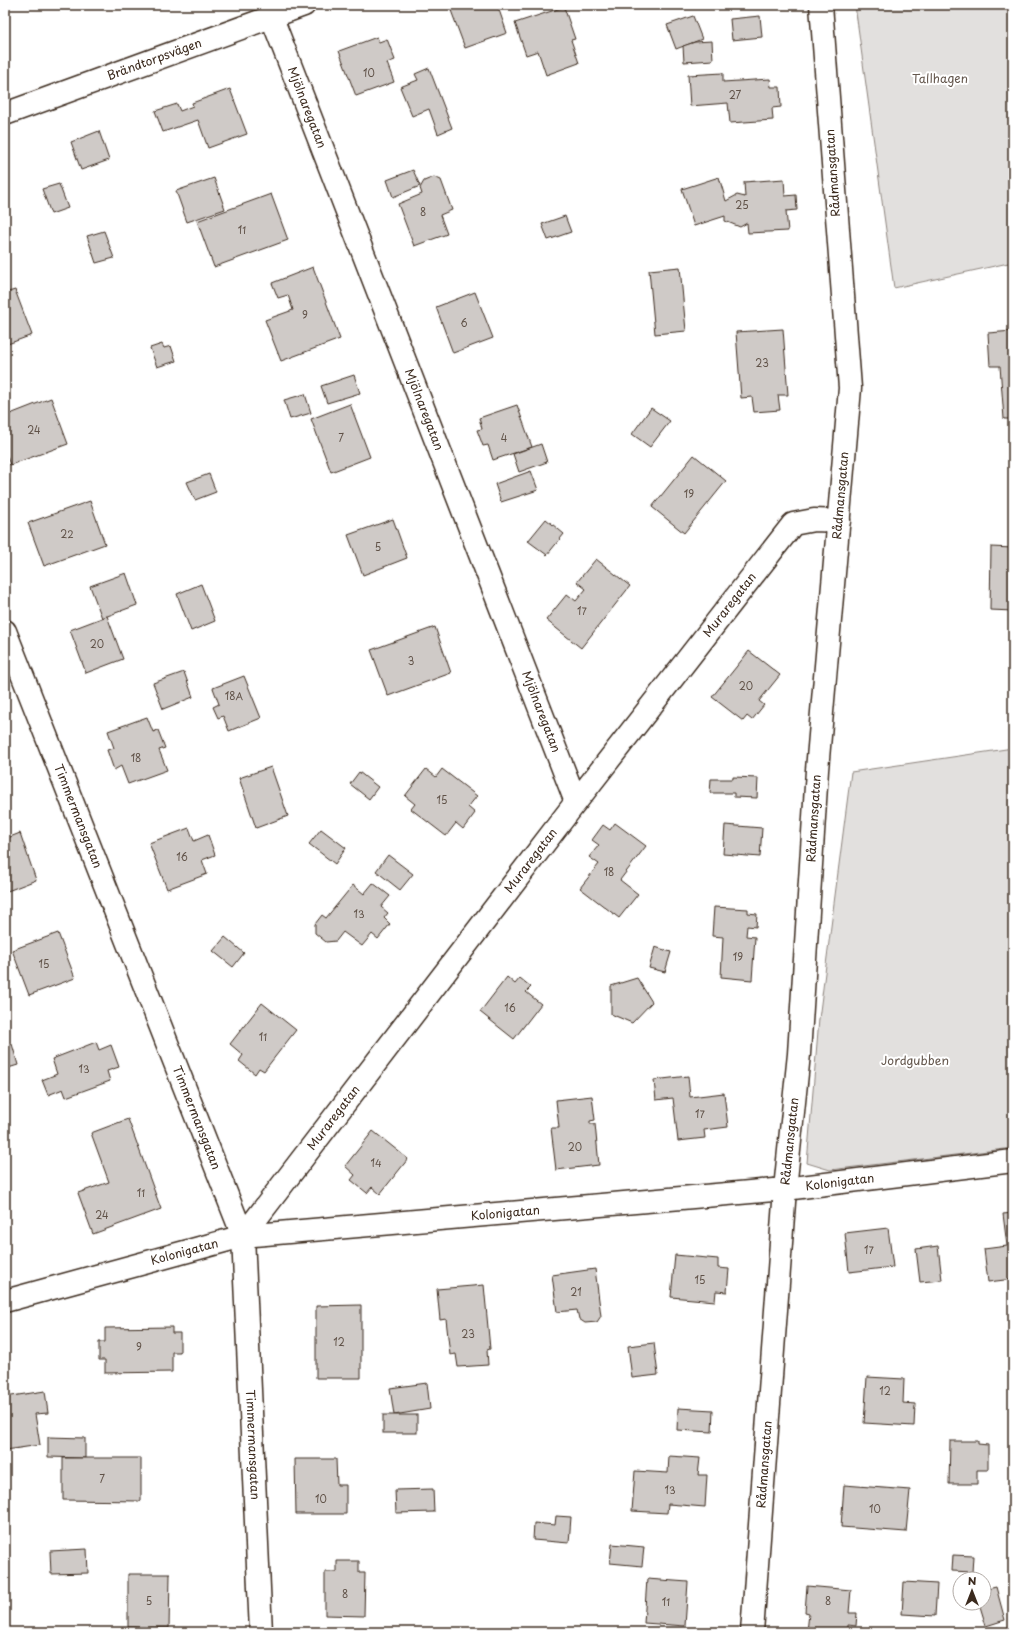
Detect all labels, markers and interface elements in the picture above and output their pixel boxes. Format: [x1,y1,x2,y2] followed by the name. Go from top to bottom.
[104,33,204,84] street label: Brändtorpsvägen
[284,64,332,151] street label: Mjölnaregatan
[363,65,375,80] house number: 10
[912,69,968,87] park label: Tallhagen
[729,87,742,102] house number: 27
[820,129,844,218] street label: Rådmansgatan
[735,197,749,212] house number: 25
[420,204,426,219] house number: 8
[238,222,246,237] house number: 11
[302,307,308,322] house number: 9
[460,315,468,330] house number: 6
[755,355,769,370] house number: 23
[401,366,449,453] street label: Mjölnaregatan
[27,422,41,437] house number: 24
[338,430,344,445] house number: 7
[501,430,508,445] house number: 4
[827,451,852,540] street label: Rådmansgatan
[684,486,694,501] house number: 19
[60,526,74,541] house number: 22
[375,539,381,554] house number: 5
[698,568,760,640] street label: Muraregatan
[577,603,588,618] house number: 17
[90,636,104,651] house number: 20
[408,653,414,668] house number: 3
[518,668,566,755] street label: Mjölnaregatan
[739,678,753,693] house number: 20
[225,688,244,703] house number: 18A
[131,750,141,765] house number: 18
[50,761,107,870] street label: Timmermansgatan
[801,774,825,863] street label: Rådmansgatan
[437,792,447,807] house number: 15
[499,824,561,896] street label: Muraregatan
[176,849,188,864] house number: 16
[604,864,614,879] house number: 18
[353,906,365,921] house number: 13
[733,949,743,964] house number: 19
[39,956,49,971] house number: 15
[504,1000,516,1015] house number: 16
[259,1029,267,1044] house number: 11
[881,1051,949,1069] park label: Jordgubben
[78,1061,90,1076] house number: 13
[169,1063,226,1172] street label: Timmermansgatan
[302,1081,364,1153] street label: Muraregatan
[775,1097,802,1186] street label: Rådmansgatan
[695,1106,706,1121] house number: 17
[568,1139,582,1154] house number: 20
[370,1155,382,1170] house number: 14
[804,1168,875,1194] street label: Kolonigatan
[137,1185,145,1200] house number: 11
[470,1200,540,1224] street label: Kolonigatan
[95,1207,109,1222] house number: 24
[148,1233,220,1269] street label: Kolonigatan
[864,1242,875,1257] house number: 17
[695,1272,705,1287] house number: 15
[570,1284,582,1299] house number: 21
[461,1326,475,1341] house number: 23
[333,1334,345,1349] house number: 12
[136,1339,142,1354] house number: 9
[879,1383,891,1398] house number: 12
[242,1389,265,1500] street label: Timmermansgatan
[751,1420,776,1509] street label: Rådmansgatan
[99,1471,105,1486] house number: 7
[664,1482,676,1497] house number: 13
[315,1491,327,1506] house number: 10
[869,1501,881,1516] house number: 10
[952,1571,992,1611] north arrow
[968,1572,977,1589] text: N
[342,1586,348,1601] house number: 8
[146,1593,152,1608] house number: 5
[825,1593,831,1608] house number: 8
[662,1594,670,1609] house number: 11

